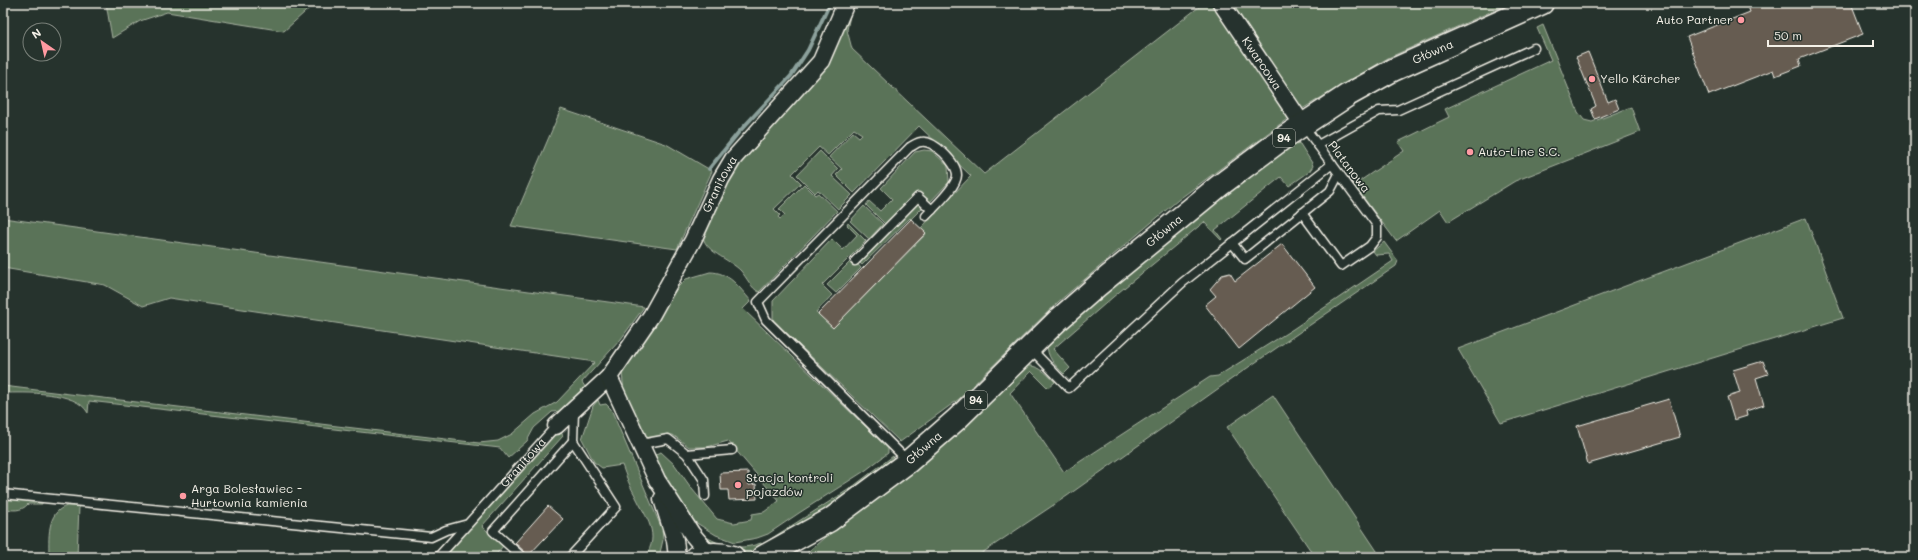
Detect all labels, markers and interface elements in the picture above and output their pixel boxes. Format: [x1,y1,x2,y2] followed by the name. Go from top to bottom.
[1656,11,1733,27] place label: Auto Partner
[1736,15,1746,25] marker: Auto Partner
[22,22,62,62] north arrow
[1768,22,1873,48] scale bar
[28,25,44,42] text: N
[1774,27,1802,43] text: 50 m
[1239,33,1286,93] street label: Kwarcowa
[1410,35,1455,67] street label: Główna
[1600,70,1680,86] place label: Yello Kärcher
[1587,74,1597,84] marker: Yello Kärcher
[1273,129,1295,147] road number: 94
[1325,137,1375,196] street label: Platanowa
[1478,143,1561,159] place label: Auto-Line S.C.
[1465,147,1475,157] marker: Auto-Line S.C.
[698,152,740,215] street label: Granitowa
[1142,210,1185,250] street label: Główna
[965,391,987,409] road number: 94
[902,427,945,467] street label: Główna
[496,434,549,490] street label: Granitowa
[746,469,833,499] place label: Stacja kontroli pojazdów
[191,480,308,510] place label: Arga Bolesławiec - Hurtownia kamienia
[733,480,743,490] marker: Stacja kontroli pojazdów
[178,491,188,501] marker: Arga Bolesławiec - Hurtownia kamienia

